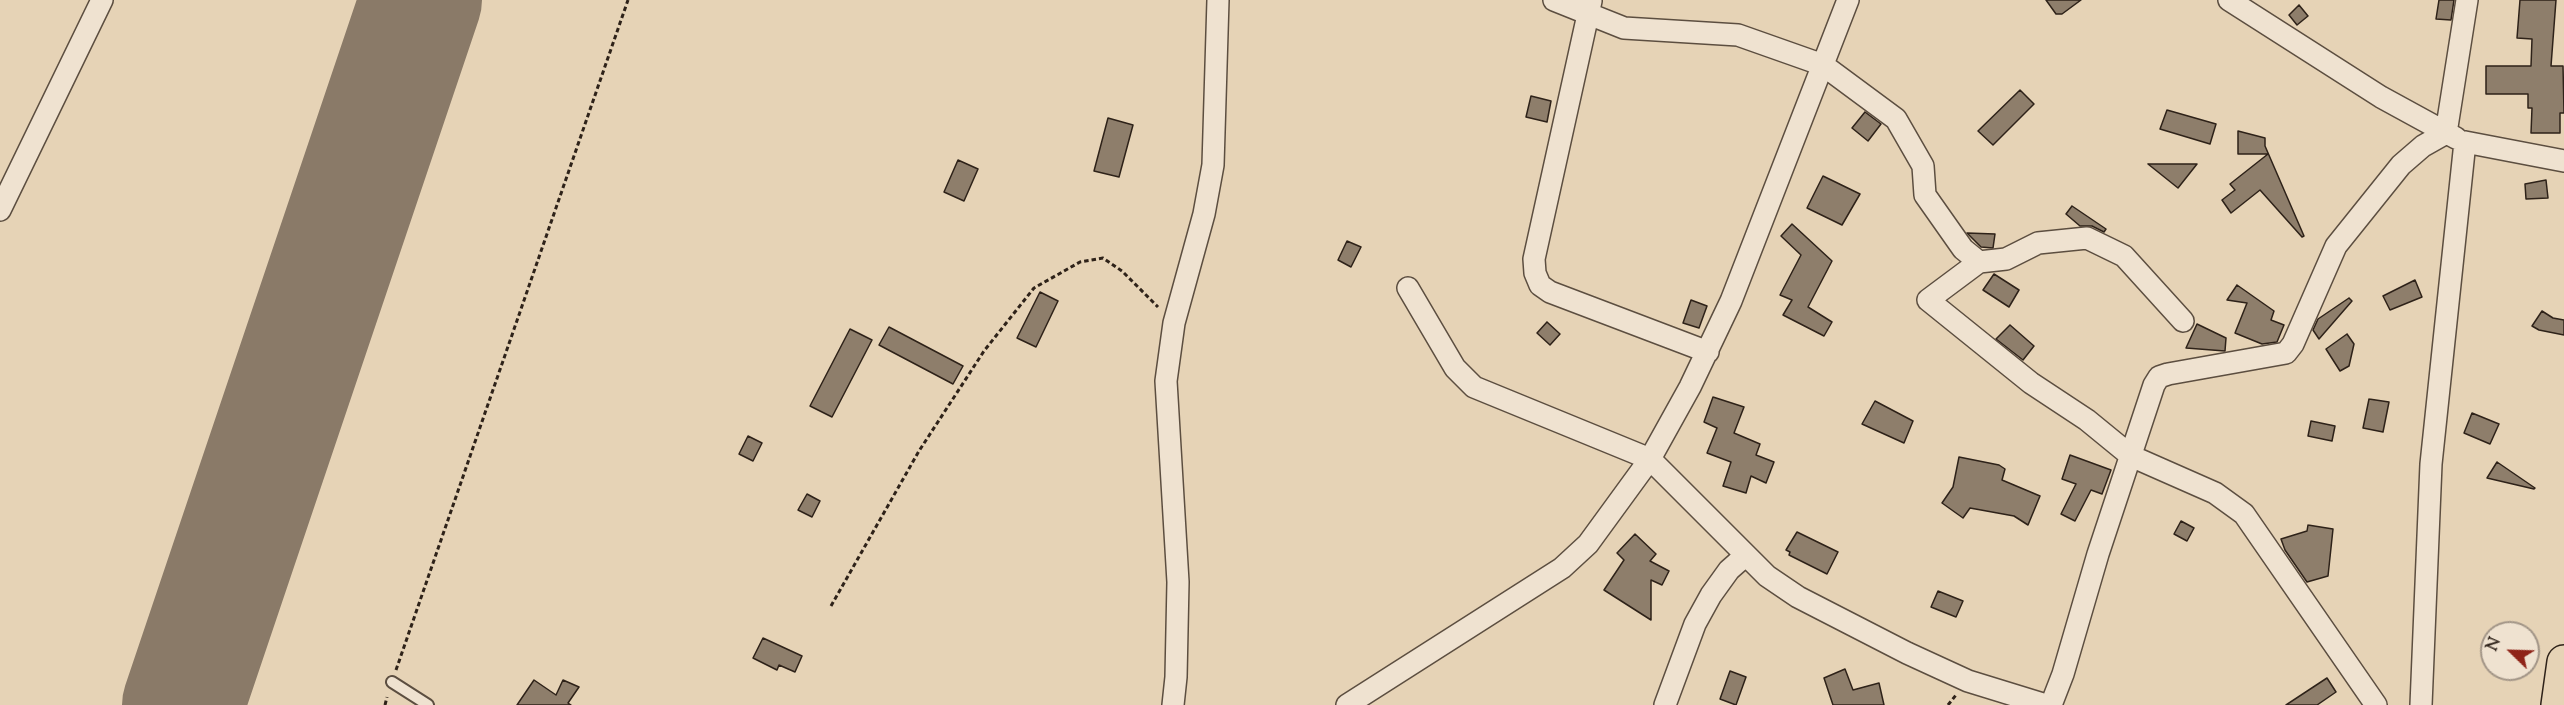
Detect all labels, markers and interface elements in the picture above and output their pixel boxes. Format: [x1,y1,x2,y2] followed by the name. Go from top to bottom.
[2480,621,2540,681] north arrow
[2482,634,2508,655] text: N

